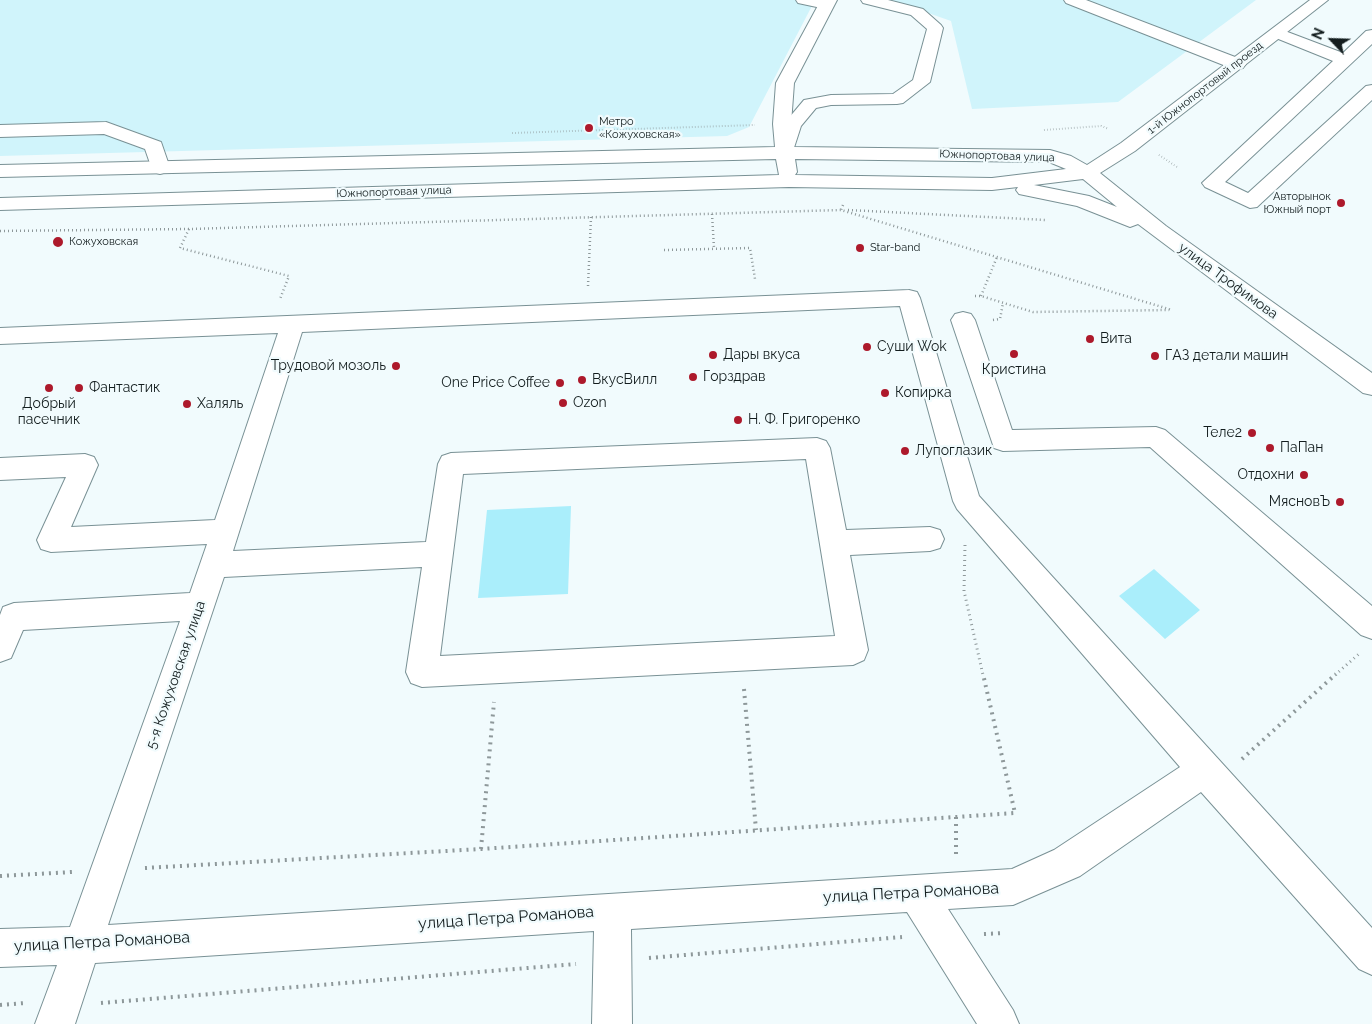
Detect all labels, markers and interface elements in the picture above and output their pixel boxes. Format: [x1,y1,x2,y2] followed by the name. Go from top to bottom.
[1307,15,1357,65] north arrow
[1309,26,1328,42] text: N
[1145,39,1265,137] street label: 1-й Южнопортовый проезд
[599,115,681,141] place label: Метро «Кожуховская»
[583,122,595,134] marker: Метро «Кожуховская»
[939,147,1055,165] street label: Южнопортовая улица
[336,183,452,201] street label: Южнопортовая улица
[1264,190,1331,216] place label: Авторынок Южный порт
[1335,197,1347,209] marker: Авторынок Южный порт
[51,235,65,249] marker: Кожуховская
[69,235,138,249] place label: Кожуховская
[1175,239,1281,323] street label: улица Трофимова
[870,241,920,255] place label: Star-band
[854,242,866,254] marker: Star-band
[1100,331,1132,347] place label: Вита
[1084,333,1096,345] marker: Вита
[877,339,947,355] place label: Суши Wok
[861,341,873,353] marker: Суши Wok
[723,347,800,363] place label: Дары вкуса
[1008,348,1020,360] marker: Кристина
[1165,348,1288,364] place label: ГАЗ детали машин
[707,349,719,361] marker: Дары вкуса
[1149,350,1161,362] marker: ГАЗ детали машин
[271,358,386,374] place label: Трудовой мозоль
[390,360,402,372] marker: Трудовой мозоль
[982,362,1046,378] place label: Кристина
[703,369,765,385] place label: Горздрав
[687,371,699,383] marker: Горздрав
[592,372,657,388] place label: ВкусВилл
[576,374,588,386] marker: ВкусВилл
[441,375,550,391] place label: One Price Coffee
[554,377,566,389] marker: One Price Coffee
[89,380,160,396] place label: Фантастик
[43,382,55,394] marker: Добрый пасечник
[73,382,85,394] marker: Фантастик
[895,385,952,401] place label: Копирка
[879,387,891,399] marker: Копирка
[573,395,607,411] place label: Ozon
[18,396,80,428] place label: Добрый пасечник
[197,396,243,412] place label: Халяль
[557,397,569,409] marker: Ozon
[181,398,193,410] marker: Халяль
[748,412,860,428] place label: Н. Ф. Григоренко
[732,414,744,426] marker: Н. Ф. Григоренко
[1203,425,1242,441] place label: Теле2
[1246,427,1258,439] marker: Теле2
[1280,440,1323,456] place label: ПаПан
[1264,442,1276,454] marker: ПаПан
[915,443,992,459] place label: Лупоглазик
[899,445,911,457] marker: Лупоглазик
[1238,467,1294,483] place label: Отдохни
[1298,469,1310,481] marker: Отдохни
[1269,494,1330,510] place label: МясновЪ
[1334,496,1346,508] marker: МясновЪ
[143,599,209,751] street label: 5-я Кожуховская улица
[823,879,999,907] street label: улица Петра Романова
[418,902,594,934] street label: улица Петра Романова
[14,928,190,956] street label: улица Петра Романова

